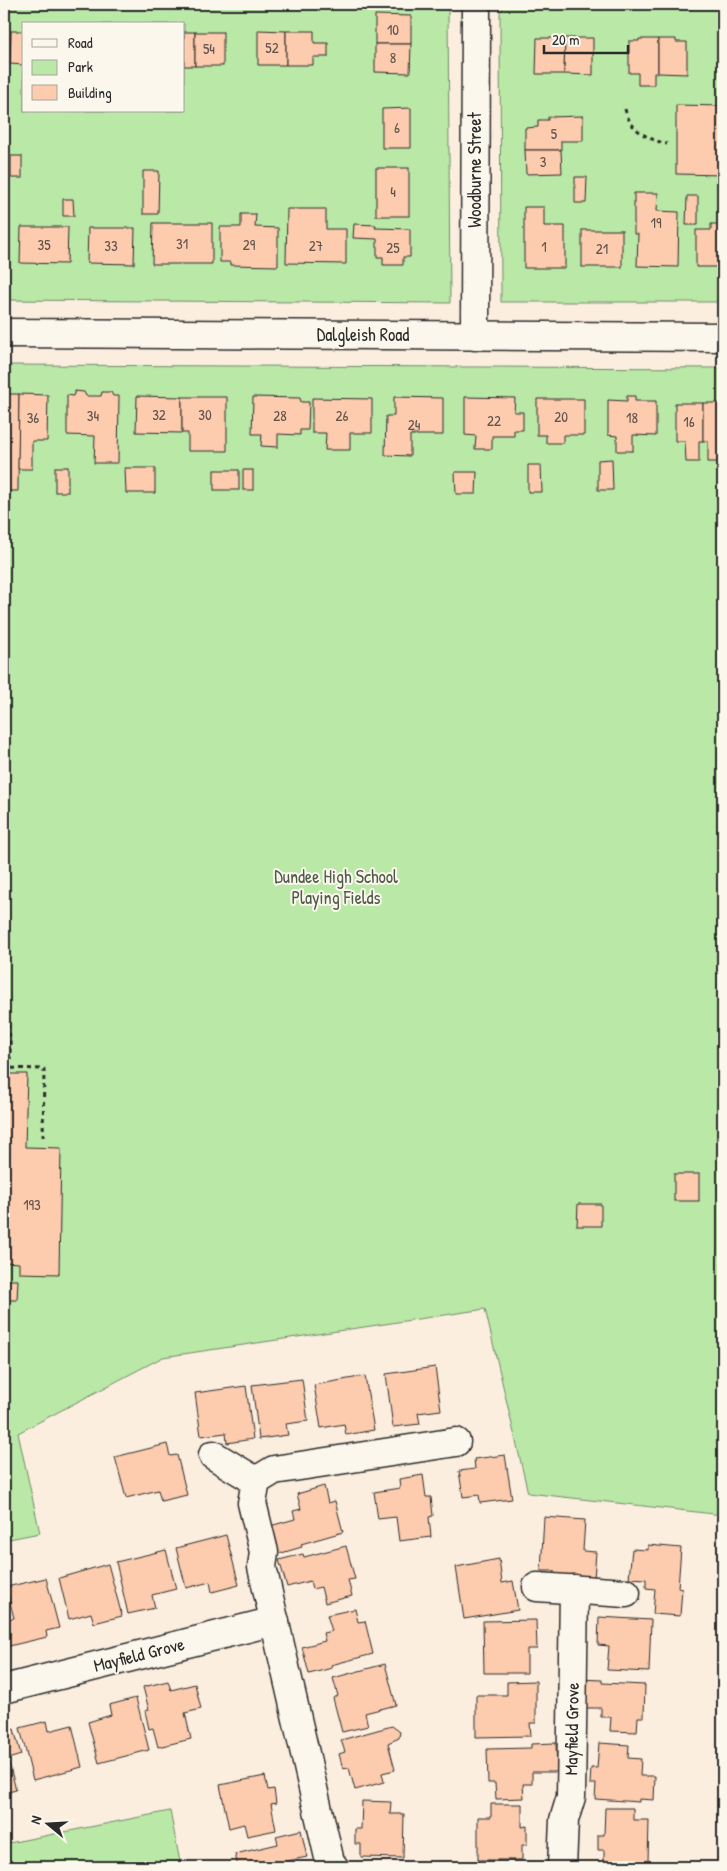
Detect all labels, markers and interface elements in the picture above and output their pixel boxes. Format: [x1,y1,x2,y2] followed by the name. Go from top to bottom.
[387,19,399,40] house number: 10
[22,22,185,112] legend
[544,22,628,54] scale bar
[552,29,579,50] text: 20 m
[68,32,93,53] text: Road
[265,37,279,58] house number: 52
[203,38,215,59] house number: 54
[390,47,396,68] house number: 8
[68,56,93,77] text: Park
[68,82,112,103] text: Building
[462,111,487,228] street label: Woodburne Street
[394,117,400,138] house number: 6
[551,123,558,144] house number: 5
[540,151,547,172] house number: 3
[390,181,396,202] house number: 4
[651,212,662,233] house number: 19
[176,233,188,254] house number: 31
[37,234,51,255] house number: 35
[243,234,256,255] house number: 29
[104,235,118,256] house number: 33
[309,235,323,256] house number: 27
[541,236,547,257] house number: 1
[386,237,400,258] house number: 25
[596,238,608,259] house number: 21
[317,322,409,347] street label: Dalgleish Road
[152,404,166,425] house number: 32
[198,404,212,425] house number: 30
[87,405,100,426] house number: 34
[273,405,287,426] house number: 28
[335,405,349,426] house number: 26
[554,406,568,427] house number: 20
[27,407,39,428] house number: 36
[626,407,638,428] house number: 18
[487,410,501,431] house number: 22
[683,411,695,432] house number: 16
[408,414,421,435] house number: 24
[274,864,398,910] park label: Dundee High School Playing Fields
[23,1194,41,1215] house number: 193
[91,1631,187,1678] street label: Mayfield Grove
[558,1682,585,1776] street label: Mayfield Grove
[22,1798,72,1848] north arrow
[25,1813,46,1826] text: N

